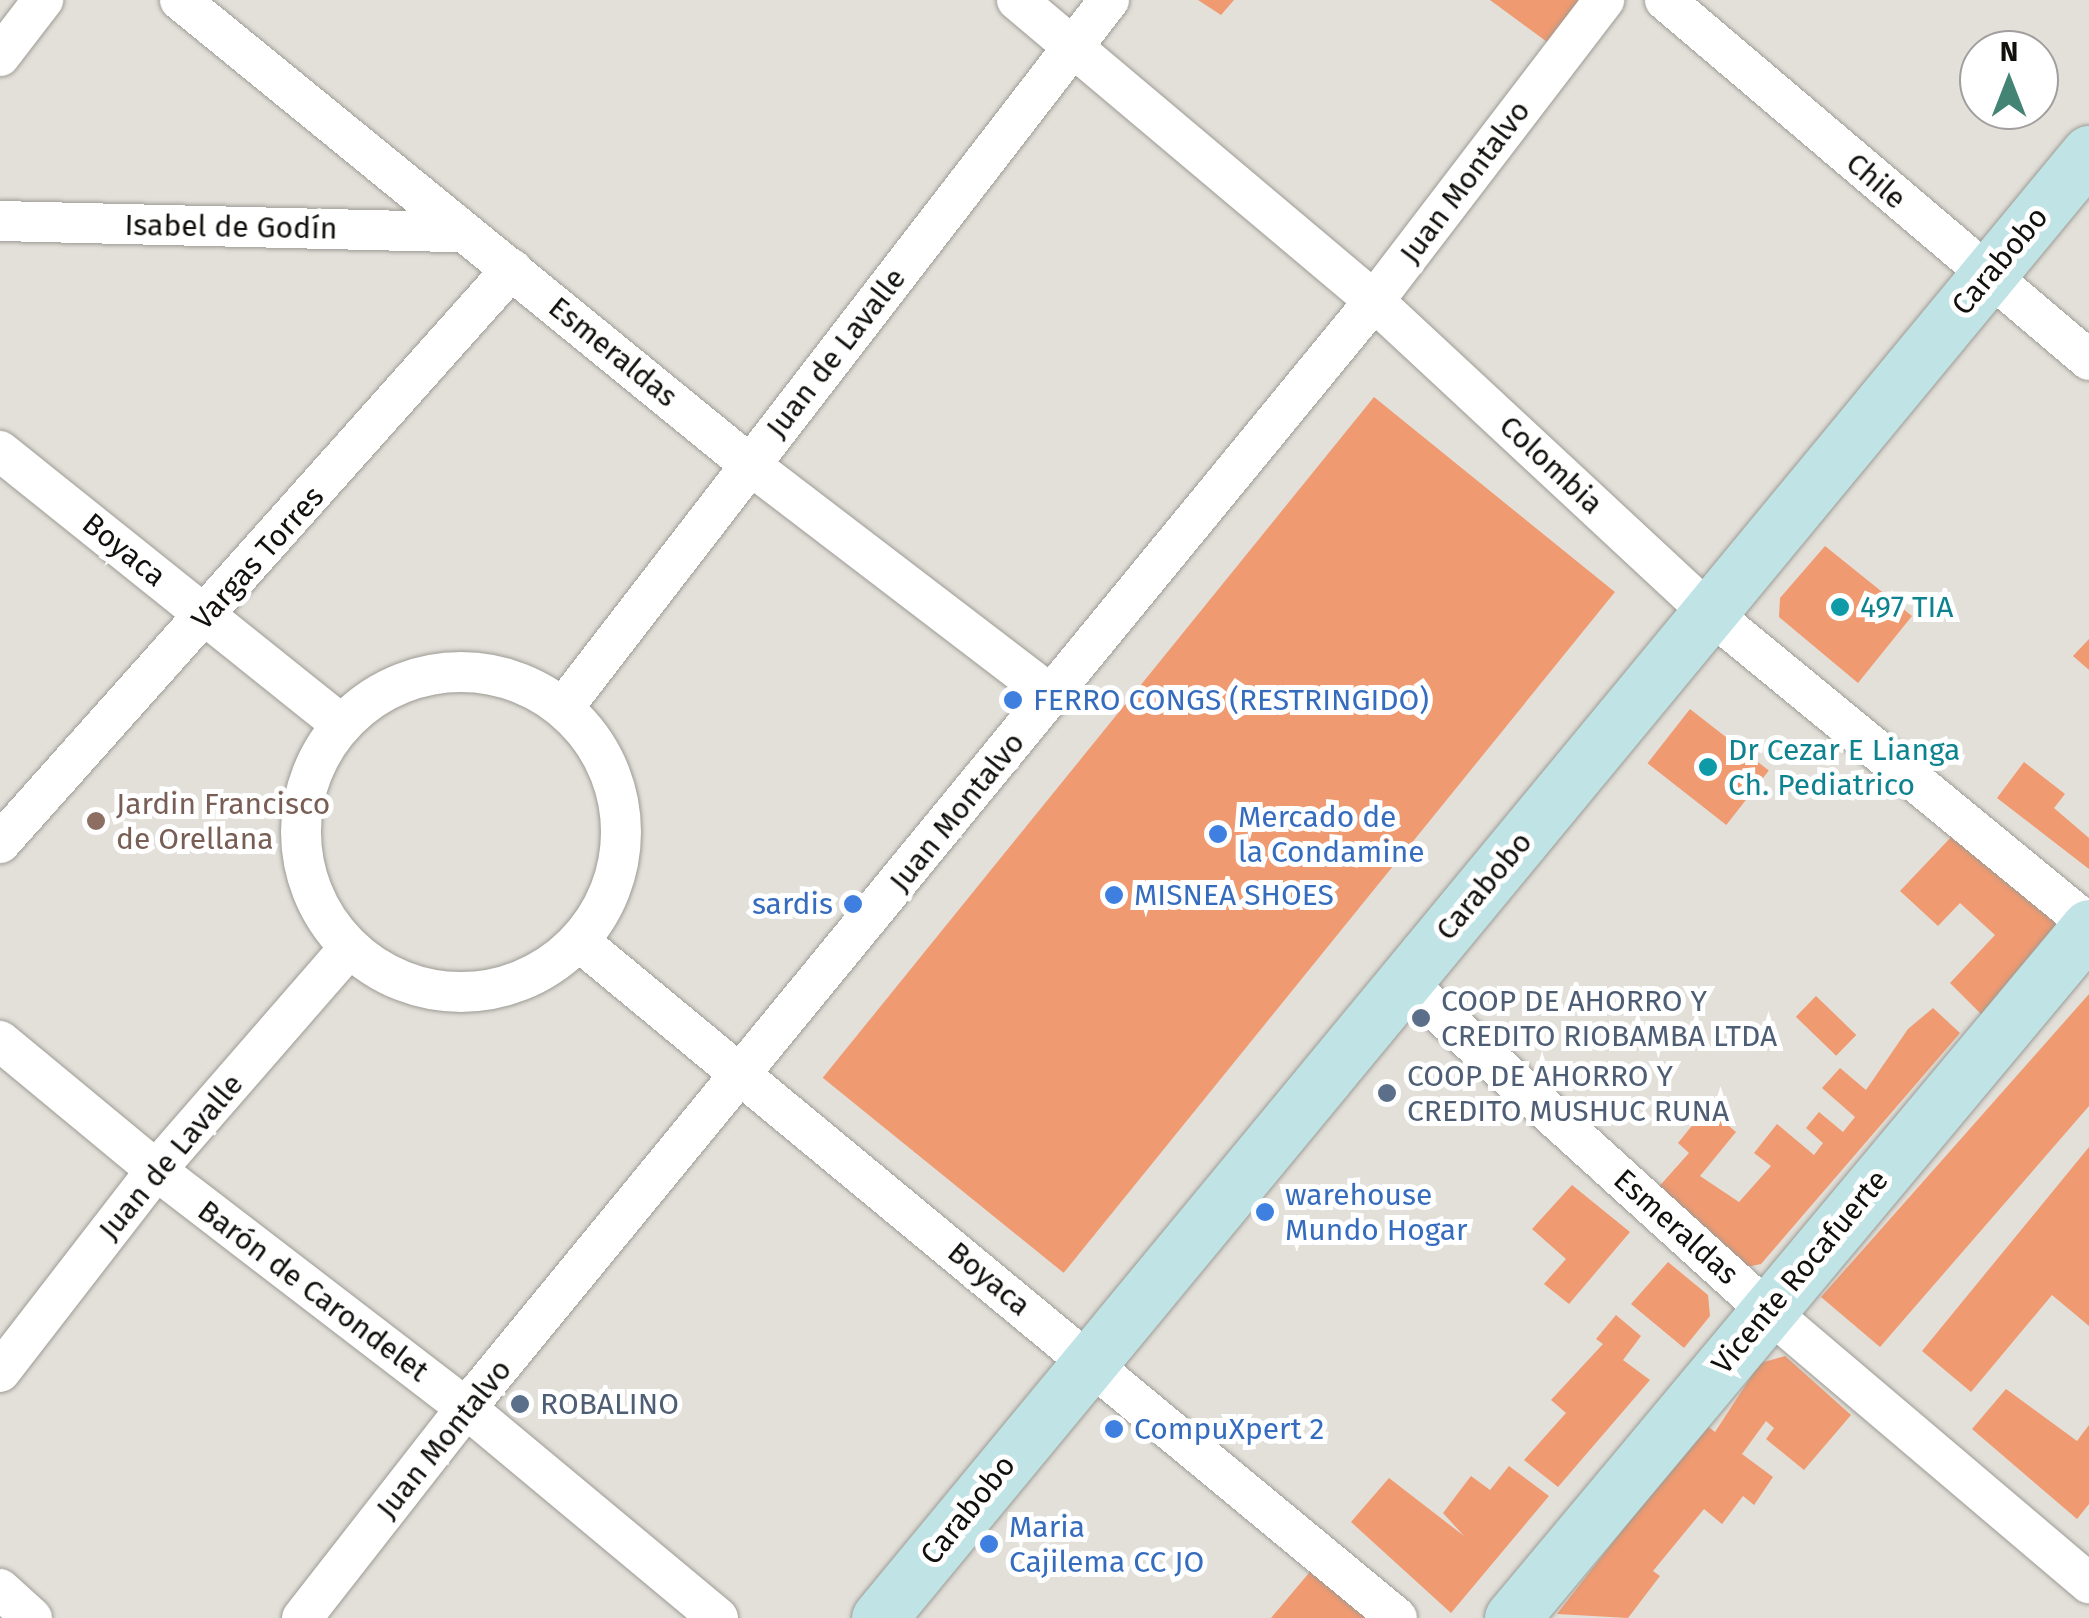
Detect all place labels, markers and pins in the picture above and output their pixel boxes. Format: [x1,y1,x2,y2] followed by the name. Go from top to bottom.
[1860,589,1953,625] place label: 497 TIA
[1829,596,1851,618] marker: 497 TIA
[1033,682,1429,718] place label: FERRO CONGS (RESTRINGIDO)
[1002,689,1024,711] marker: FERRO CONGS (RESTRINGIDO)
[1728,732,1960,802] place label: Dr Cezar E Lianga Ch. Pediatrico
[1697,756,1719,778] marker: Dr Cezar E Lianga Ch. Pediatrico
[116,786,330,856] place label: Jardin Francisco de Orellana
[1238,799,1425,870] place label: Mercado de la Condamine
[85,810,107,832] marker: Jardin Francisco de Orellana
[1207,823,1229,845] marker: Mercado de la Condamine
[1134,877,1334,913] place label: MISNEA SHOES
[1103,884,1125,906] marker: MISNEA SHOES
[752,886,833,922] place label: sardis
[842,893,864,915] marker: sardis
[1441,983,1777,1054] place label: COOP DE AHORRO Y CREDITO RIOBAMBA LTDA
[1410,1007,1432,1029] marker: COOP DE AHORRO Y CREDITO RIOBAMBA LTDA
[1407,1058,1729,1128] place label: COOP DE AHORRO Y CREDITO MUSHUC RUNA
[1376,1082,1398,1104] marker: COOP DE AHORRO Y CREDITO MUSHUC RUNA
[1285,1177,1468,1248] place label: warehouse Mundo Hogar
[1254,1201,1276,1223] marker: warehouse Mundo Hogar
[540,1386,679,1422] place label: ROBALINO
[509,1393,531,1415] marker: ROBALINO
[1134,1411,1324,1447] place label: CompuXpert 2
[1103,1418,1125,1440] marker: CompuXpert 2
[1009,1509,1204,1580] place label: Maria Cajilema CC JO
[978,1533,1000,1555] marker: Maria Cajilema CC JO

